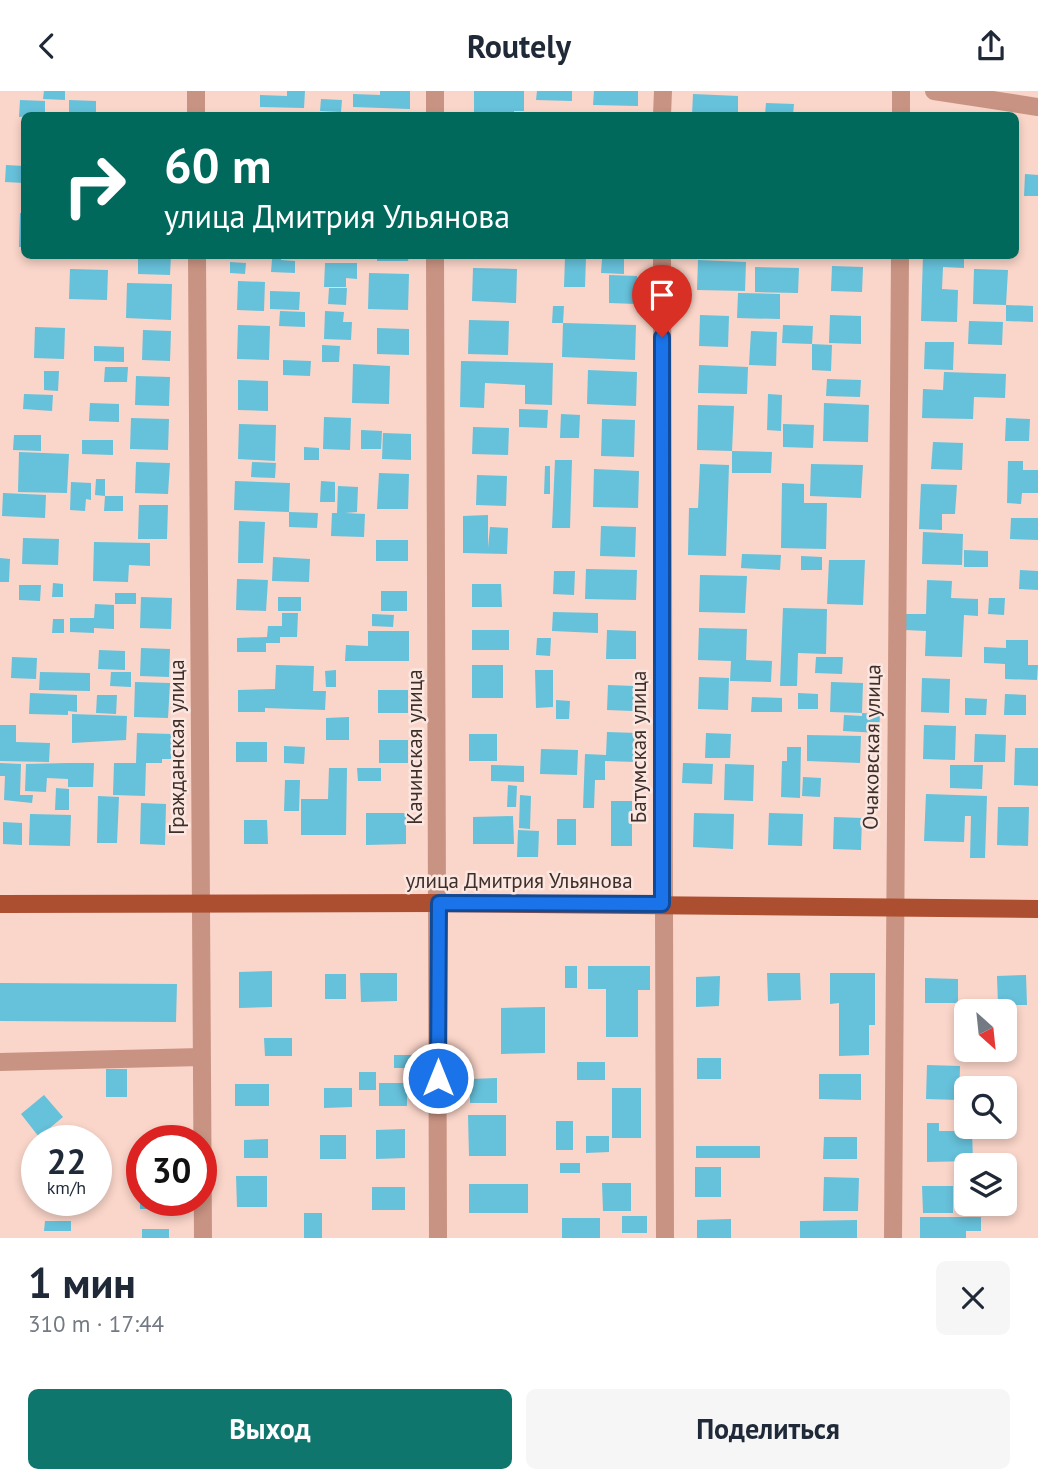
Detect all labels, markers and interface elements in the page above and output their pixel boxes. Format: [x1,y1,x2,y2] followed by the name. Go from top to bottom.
[467,25,571,67] text: Routely
[28,27,66,65] icon: back
[972,27,1010,65] icon: share
[164,133,271,197] text: 60 m
[49,140,140,231] icon: right
[164,195,510,237] text: улица Дмитрия Ульянова
[632,265,692,337] pin
[643,276,681,314] icon: arrive
[163,659,190,835] street label: Гражданская улица
[857,664,886,830] street label: Очаковская улица
[401,669,428,825] street label: Качинская улица
[625,671,652,823] street label: Батумская улица
[405,867,633,894] street label: улица Дмитрия Ульянова
[954,999,1017,1062] north arrow
[954,999,1017,1216] map controls
[401,1041,475,1115] position arrow
[954,1076,1017,1139] button: search
[126,1125,217,1216] speed limit sign: 30
[47,1138,86,1184] text: 22
[954,1153,1017,1216] button: layers
[47,1176,86,1199] text: km/h
[28,1255,136,1310] text: 1 мин
[936,1261,1010,1335] button: close
[28,1309,164,1338] text: 310 m · 17:44
[28,1389,512,1469] button: Выход
[526,1389,1010,1469] button: Поделиться

